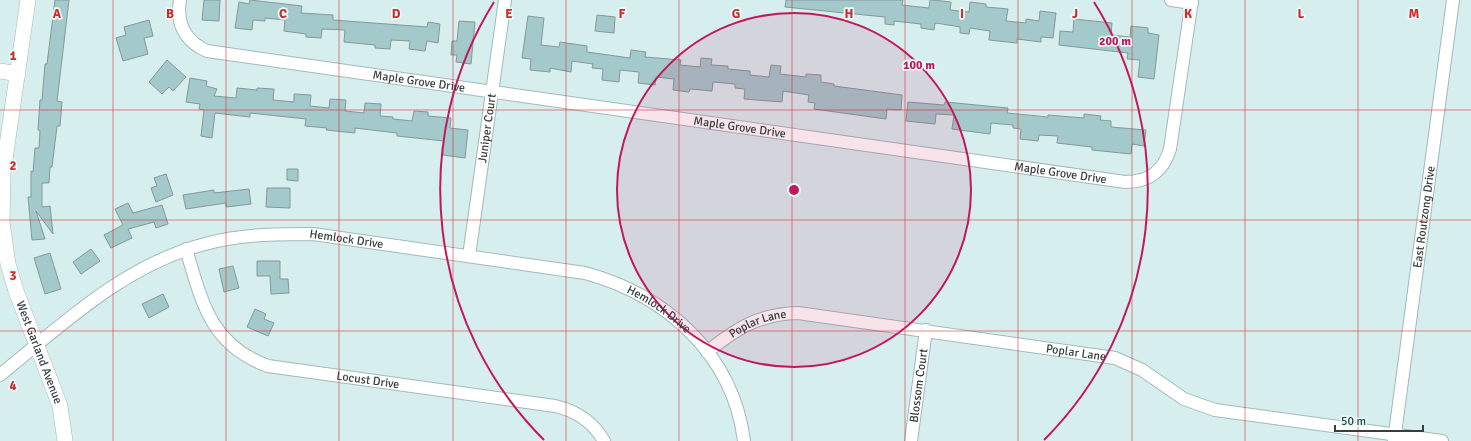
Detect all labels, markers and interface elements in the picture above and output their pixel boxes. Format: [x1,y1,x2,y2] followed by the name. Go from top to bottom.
[53,6,62,22] text: A
[166,6,174,22] text: B
[279,6,287,22] text: C
[392,6,401,22] text: D
[505,6,513,22] text: E
[619,6,626,22] text: F
[732,6,740,22] text: G
[845,6,853,22] text: H
[960,6,964,22] text: I
[1072,6,1078,22] text: J
[1184,6,1192,22] text: K
[1298,6,1305,22] text: L
[1409,6,1420,22] text: M
[1099,34,1131,49] text: 200 m
[9,48,17,64] text: 1
[903,58,935,73] text: 100 m
[372,67,466,95] street label: Maple Grove Drive
[475,92,499,164] street label: Juniper Court
[693,113,787,141] street label: Maple Grove Drive
[9,158,17,174] text: 2
[1013,159,1108,187] street label: Maple Grove Drive
[1410,165,1438,269] street label: East Routzong Drive
[787,183,801,197] centre of rings
[308,226,384,252] street label: Hemlock Drive
[9,268,17,284] text: 3
[625,282,694,336] street label: Hemlock Drive
[13,299,66,406] street label: West Garland Avenue
[726,306,787,341] street label: Poplar Lane
[1045,341,1107,364] street label: Poplar Lane
[906,347,931,424] street label: Blossom Court
[335,368,400,392] street label: Locust Drive
[9,378,17,394] text: 4
[1335,407,1423,433] scale bar
[1341,414,1366,429] text: 50 m

